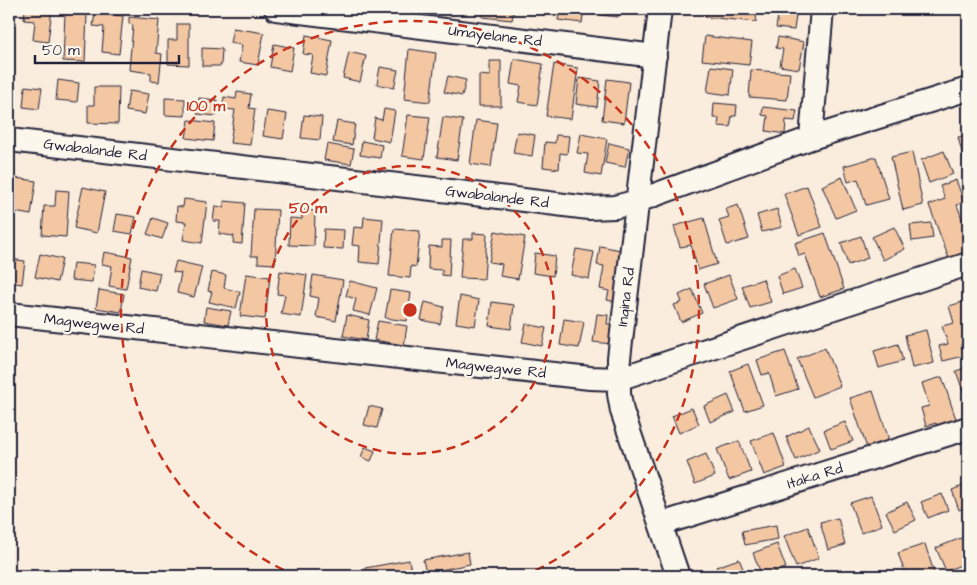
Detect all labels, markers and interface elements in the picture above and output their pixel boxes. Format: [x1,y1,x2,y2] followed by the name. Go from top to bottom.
[447,20,543,53] street label: Umayelane Rd
[35,32,179,64] scale bar
[42,40,80,61] text: 50 m
[187,96,226,117] text: 100 m
[42,133,148,167] street label: Gwabalande Rd
[444,180,550,214] street label: Gwabalande Rd
[289,198,327,219] text: 50 m
[612,266,640,328] street label: Inqina Rd
[401,301,419,319] centre of rings
[43,308,145,341] street label: Magwegwe Rd
[445,352,547,385] street label: Magwegwe Rd
[785,458,846,494] street label: Itaka Rd

